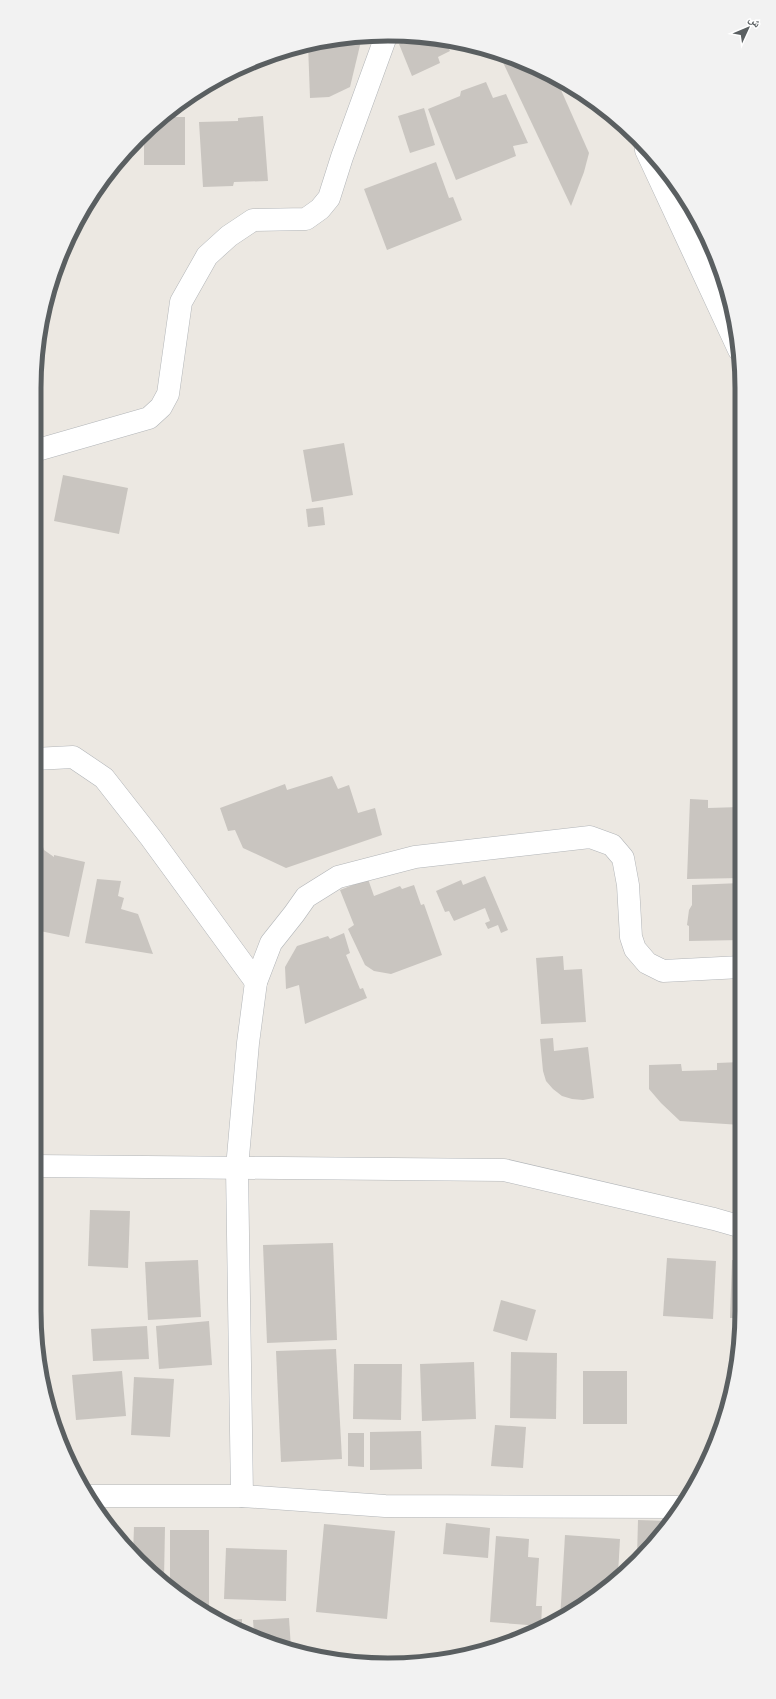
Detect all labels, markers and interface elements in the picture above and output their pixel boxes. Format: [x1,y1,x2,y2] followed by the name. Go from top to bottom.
[728,8,768,48] north arrow
[745,13,764,31] text: ش

